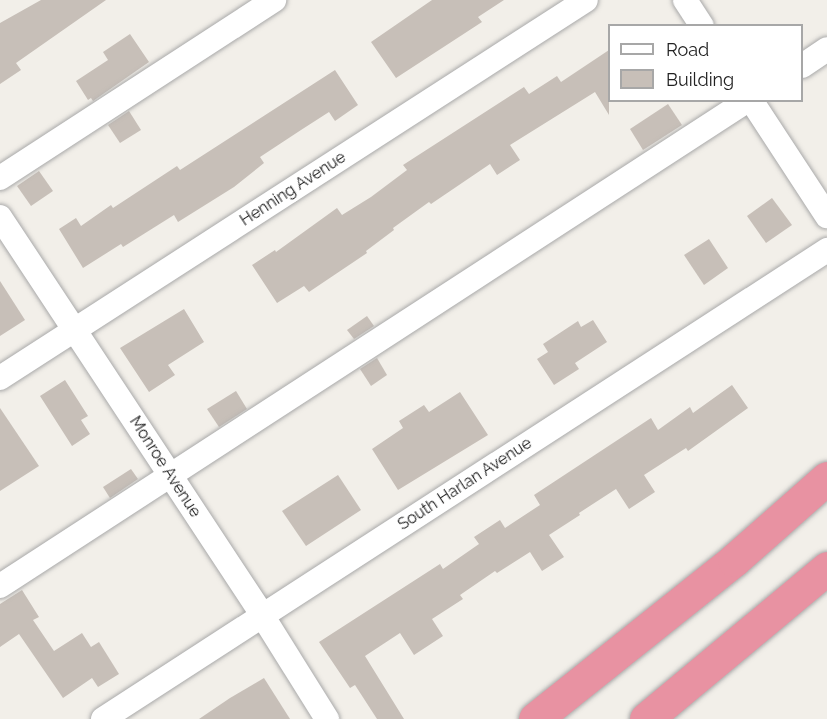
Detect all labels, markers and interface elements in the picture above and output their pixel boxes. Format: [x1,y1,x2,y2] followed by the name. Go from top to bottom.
[608,24,803,102] legend
[666,39,709,60] text: Road
[666,69,734,90] text: Building
[236,148,350,230] street label: Henning Avenue
[125,413,205,521] street label: Monroe Avenue
[394,433,536,535] street label: South Harlan Avenue

